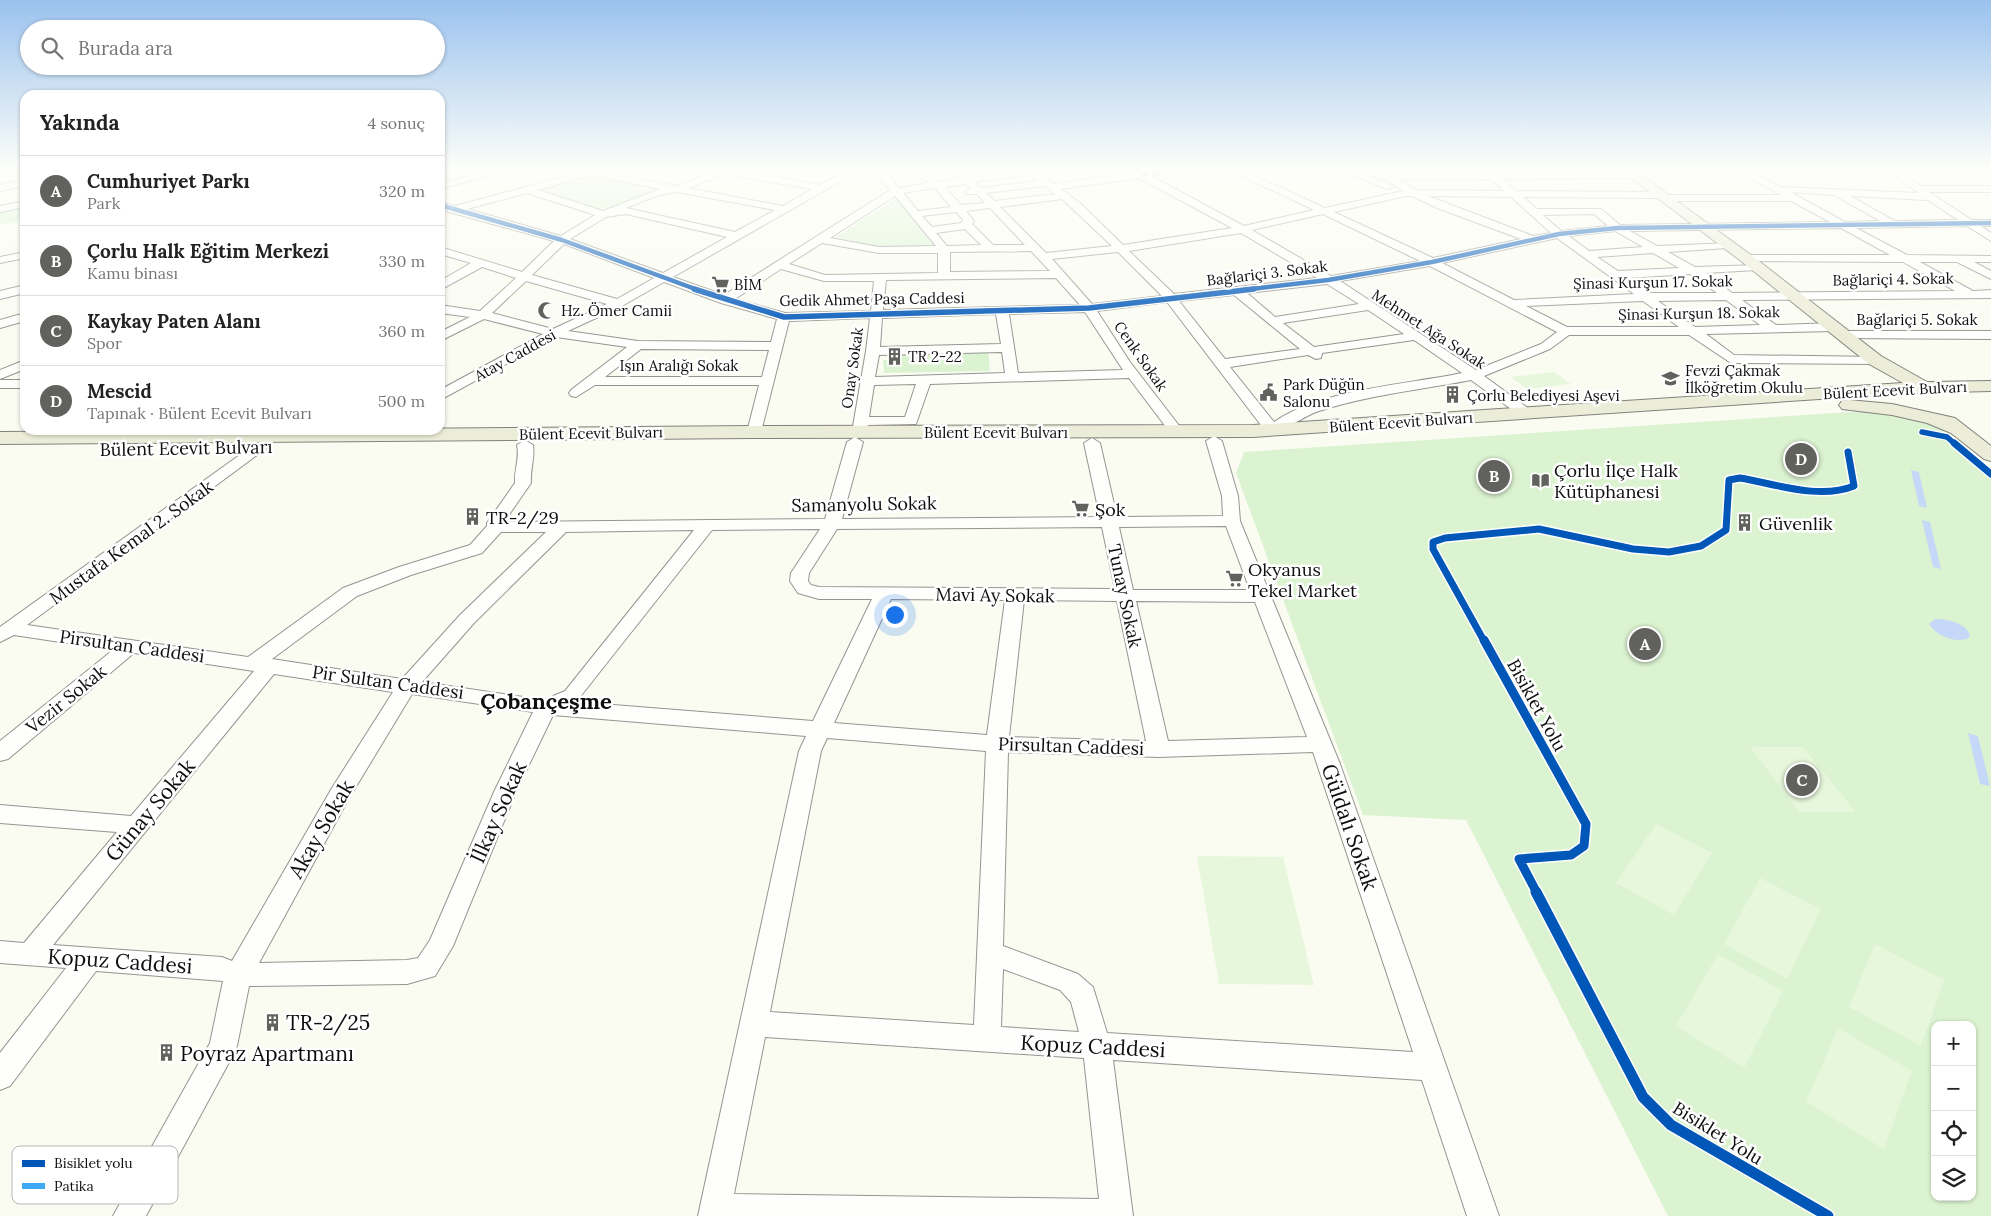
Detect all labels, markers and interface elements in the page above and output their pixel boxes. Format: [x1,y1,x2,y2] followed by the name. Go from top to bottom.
[20,20,445,75] search box
[38,34,66,62] icon: search
[78,36,173,60] text: Burada ara
[40,109,120,136] text: Yakında
[368,113,425,133] text: 4 sonuç
[87,169,250,193] text: Cumhuriyet Parkı
[51,181,61,201] text: A
[379,181,425,201] text: 320 m
[87,193,120,213] text: Park
[87,239,329,263] text: Çorlu Halk Eğitim Merkezi
[51,251,61,271] text: B
[379,251,425,271] text: 330 m
[1206,256,1328,290] street label: Bağlariçi 3. Sokak
[87,263,178,283] text: Kamu binası
[1832,268,1954,290] street label: Bağlariçi 4. Sokak
[1573,271,1733,293] street label: Şinasi Kurşun 17. Sokak
[710,274,730,294] supermarket icon: BİM
[734,275,762,294] place label: BİM
[1368,285,1490,373] street label: Mehmet Ağa Sokak
[779,288,965,310] street label: Gedik Ahmet Paşa Caddesi
[537,300,557,320] mosque icon: Hz. Ömer Camii
[561,301,672,320] place label: Hz. Ömer Camii
[1618,302,1780,324] street label: Şinasi Kurşun 18. Sokak
[87,309,261,333] text: Kaykay Paten Alanı
[1856,310,1978,329] street label: Bağlariçi 5. Sokak
[1110,317,1172,395] street label: Cenk Sokak
[50,321,62,341] text: C
[378,321,425,341] text: 360 m
[470,325,559,386] street label: Atay Caddesi
[837,326,867,410] street label: Onay Sokak
[87,333,122,353] text: Spor
[884,346,904,366] building icon: TR 2-22
[908,347,962,366] place label: TR 2-22
[620,356,738,375] street label: Işın Aralığı Sokak
[1685,361,1803,397] place label: Fevzi Çakmak İlköğretim Okulu
[1661,369,1681,389] school or university icon: Fevzi Çakmak İlköğretim Okulu
[1283,375,1365,411] place label: Park Düğün Salonu
[1823,377,1967,403] street label: Bülent Ecevit Bulvarı
[87,379,152,403] text: Mescid
[1259,383,1279,403] public building icon: Park Düğün Salonu
[1443,385,1463,405] building icon: Çorlu Belediyesi Aşevi
[1467,386,1620,405] place label: Çorlu Belediyesi Aşevi
[50,391,62,411] text: D
[378,391,425,411] text: 500 m
[87,403,312,423] text: Tapınak · Bülent Ecevit Bulvarı
[1328,407,1474,437] street label: Bülent Ecevit Bulvarı
[519,422,663,444] street label: Bülent Ecevit Bulvarı
[924,423,1068,442] street label: Bülent Ecevit Bulvarı
[99,435,273,461] street label: Bülent Ecevit Bulvarı
[1785,440,1817,478] pin: D
[1478,457,1510,495] pin: B
[1554,459,1678,503] place label: Çorlu İlçe Halk Kütüphanesi
[1530,470,1550,490] library icon: Çorlu İlçe Halk Kütüphanesi
[45,475,218,609] street label: Mustafa Kemal 2. Sokak
[791,491,937,517] street label: Samanyolu Sokak
[1095,498,1126,521] place label: Şok
[1071,499,1091,519] supermarket icon: Şok
[486,506,559,529] place label: TR-2/29
[462,507,482,527] building icon: TR-2/29
[1759,512,1833,535] place label: Güvenlik
[1735,513,1755,533] building icon: Güvenlik
[1103,542,1147,650] street label: Tunay Sokak
[1248,558,1357,602] place label: Okyanus Tekel Market
[1224,569,1244,589] supermarket icon: Okyanus Tekel Market
[935,582,1055,608] street label: Mavi Ay Sokak
[882,602,908,628] your location
[58,624,206,668] street label: Pirsultan Caddesi
[1629,625,1661,663] pin: A
[1502,655,1572,755] street label: Bisiklet Yolu
[20,659,111,739] street label: Vezir Sokak
[311,660,465,704] street label: Pir Sultan Caddesi
[480,687,612,715] district label: Çobançeşme
[998,732,1144,760] street label: Pirsultan Caddesi
[99,752,201,867] street label: Günay Sokak
[464,756,533,867] street label: İlkay Sokak
[1316,760,1385,895] street label: Güldalı Sokak
[1786,761,1818,799] pin: C
[281,774,360,884] street label: Akay Sokak
[47,942,194,980] street label: Kopuz Caddesi
[286,1009,370,1036] place label: TR-2/25
[262,1012,282,1032] building icon: TR-2/25
[1931,1021,1976,1201] map controls
[1931,1021,1976,1066] button: +
[1020,1029,1166,1063] street label: Kopuz Caddesi
[180,1040,354,1067] place label: Poyraz Apartmanı
[156,1043,176,1063] building icon: Poyraz Apartmanı
[1931,1066,1976,1111] button: −
[1669,1096,1767,1170] street label: Bisiklet Yolu
[1931,1111,1976,1156] button: locate
[12,1146,178,1204] legend
[54,1154,133,1172] text: Bisiklet yolu
[1931,1156,1976,1201] button: layers
[54,1177,94,1195] text: Patika

